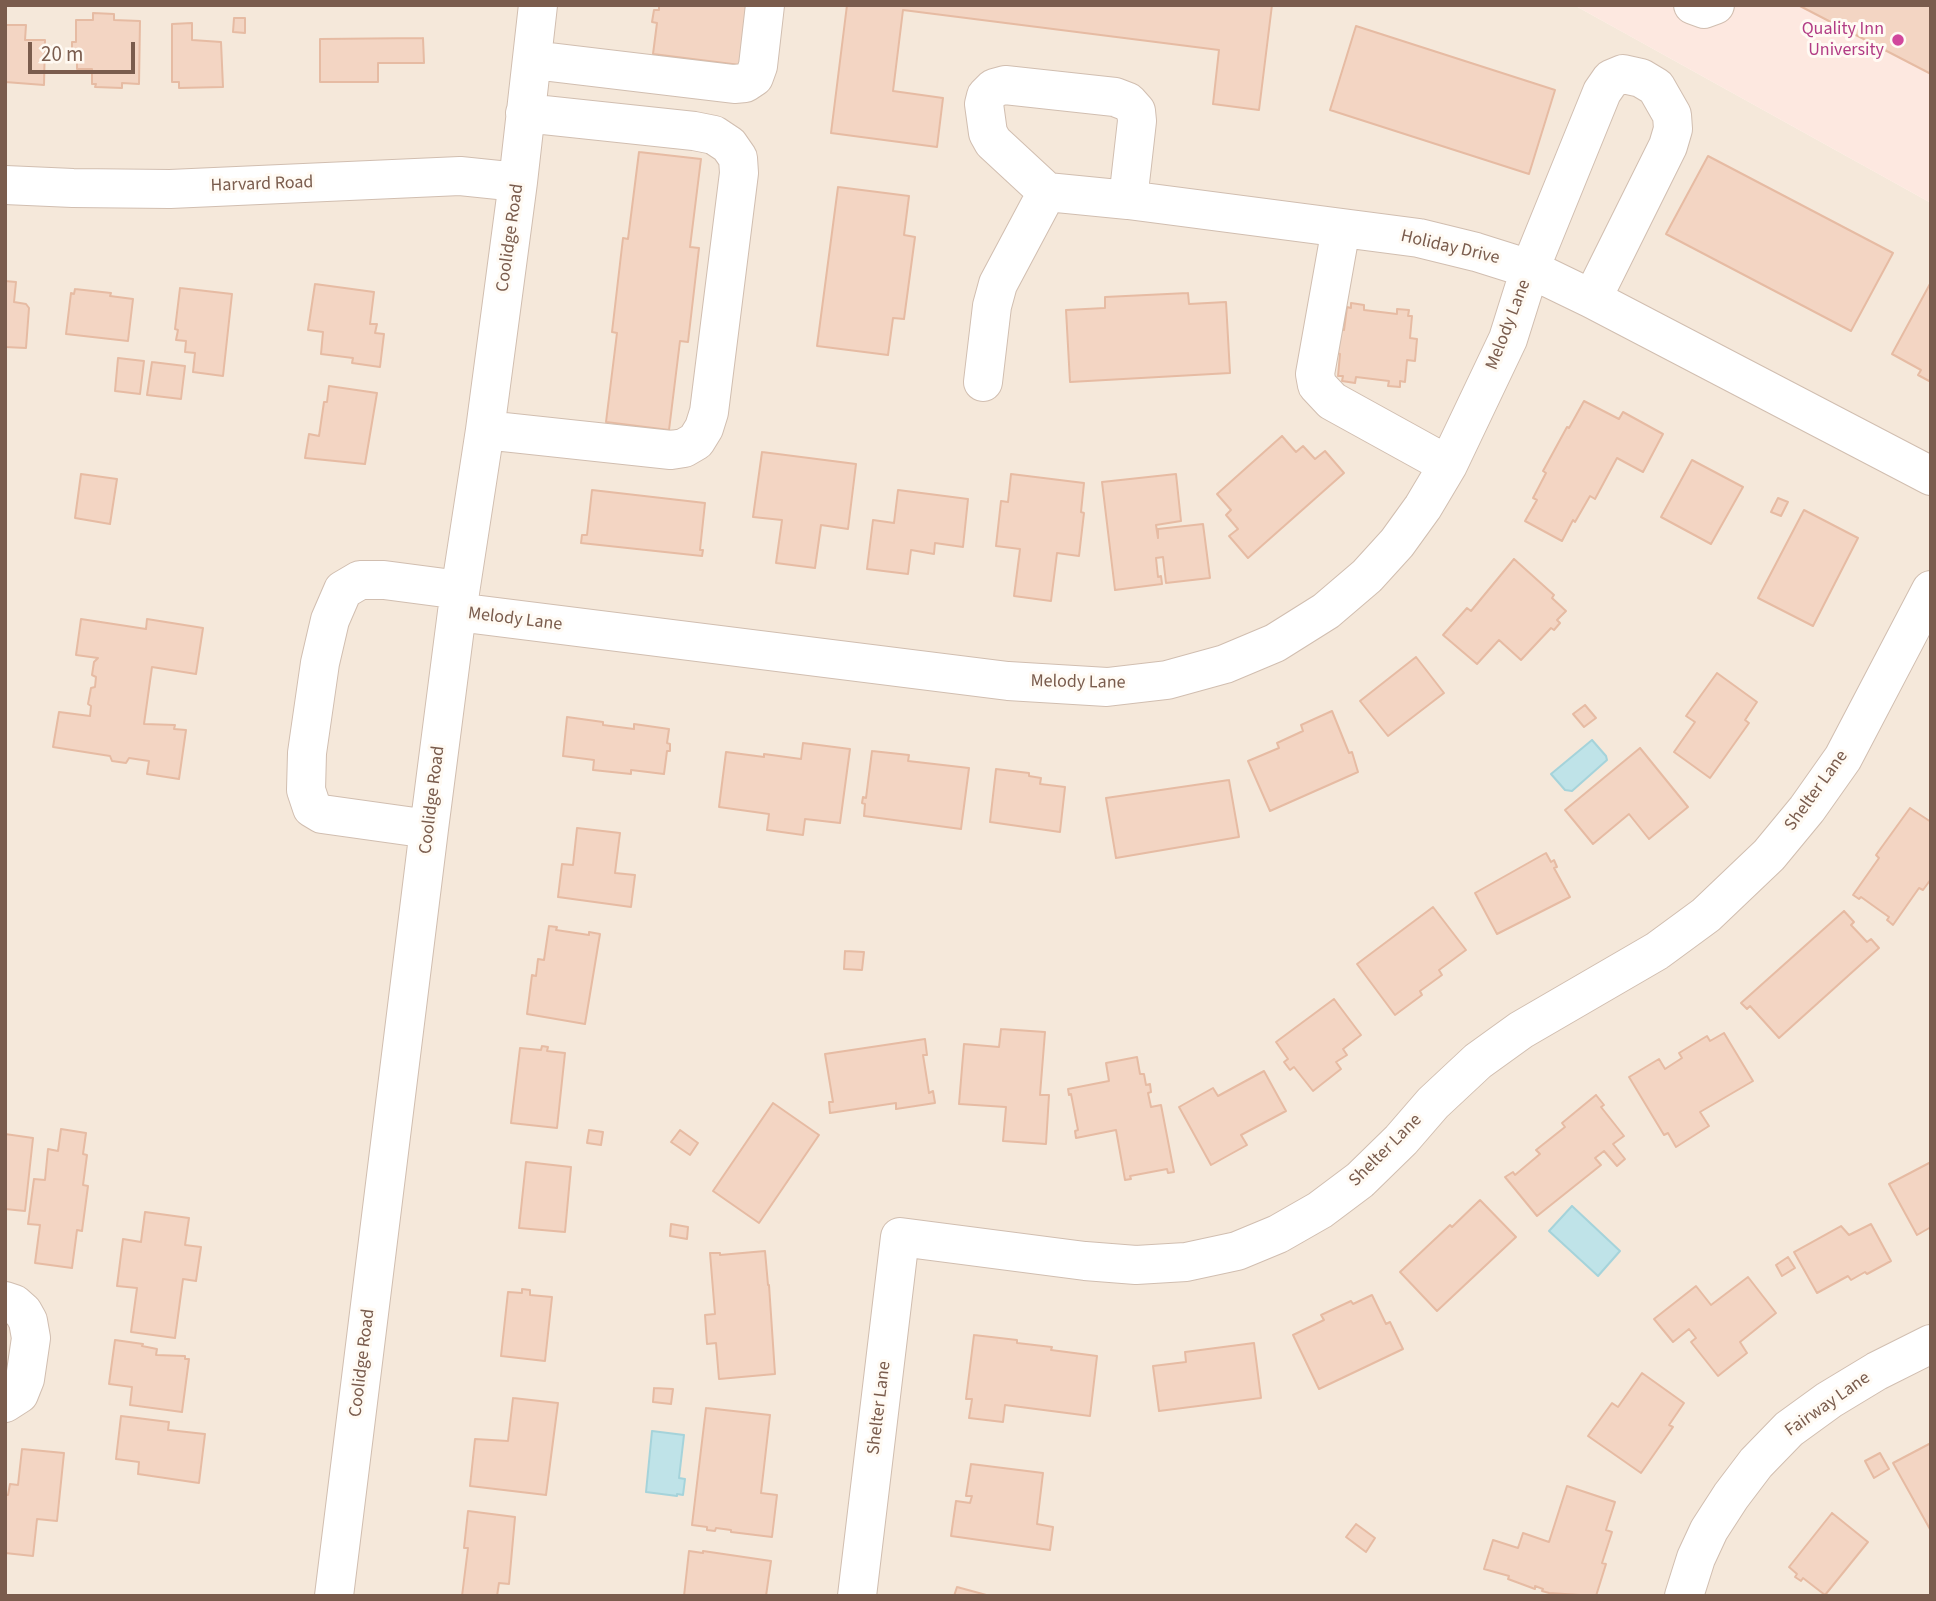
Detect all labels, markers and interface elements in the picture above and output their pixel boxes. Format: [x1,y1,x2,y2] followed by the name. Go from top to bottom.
[1802,19,1884,61] place label: Quality Inn University
[32,28,138,72] scale bar
[1890,32,1906,48] marker: Quality Inn University
[41,39,83,69] text: 20 m
[210,172,314,198] street label: Harvard Road
[493,183,529,293] street label: Coolidge Road
[1399,226,1501,270] street label: Holiday Drive
[1482,277,1536,373] street label: Melody Lane
[467,603,563,637] street label: Melody Lane
[1030,671,1126,695] street label: Melody Lane
[416,745,450,855] street label: Coolidge Road
[1781,747,1853,835] street label: Shelter Lane
[1345,1110,1427,1192] street label: Shelter Lane
[346,1308,380,1418] street label: Coolidge Road
[864,1360,896,1456] street label: Shelter Lane
[1781,1368,1875,1442] street label: Fairway Lane

